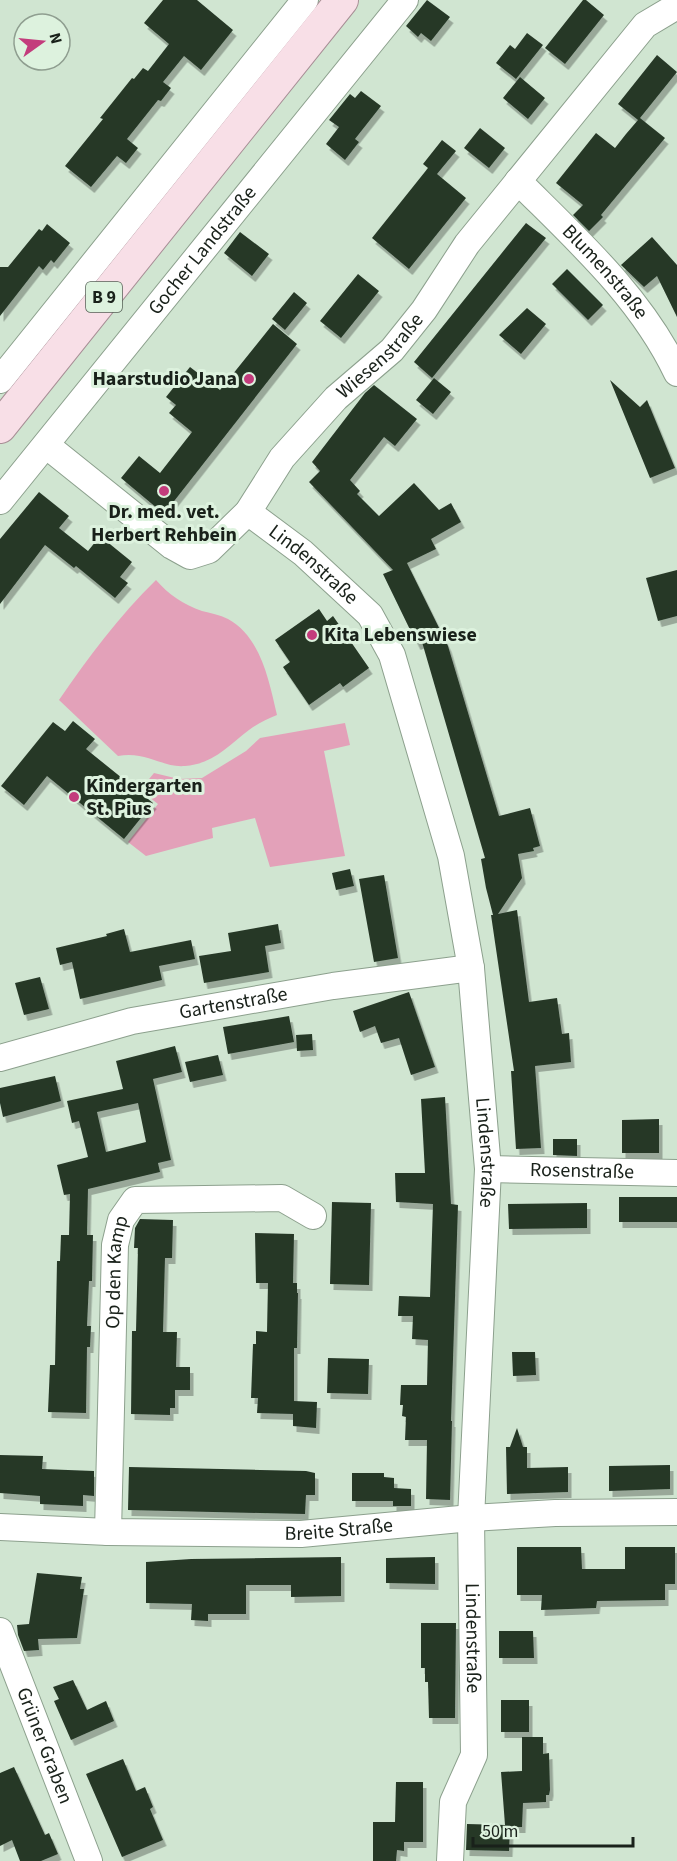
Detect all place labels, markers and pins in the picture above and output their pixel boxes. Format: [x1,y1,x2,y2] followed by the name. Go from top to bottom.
[92,365,237,393] place label: Haarstudio Jana
[242,372,256,386] marker: Haarstudio Jana
[157,484,171,498] marker: Dr. med. vet. Herbert Rehbein
[91,498,237,549] place label: Dr. med. vet. Herbert Rehbein
[324,621,477,649] place label: Kita Lebenswiese
[305,628,319,642] marker: Kita Lebenswiese
[86,772,203,823] place label: Kindergarten St. Pius
[67,790,81,804] marker: Kindergarten St. Pius

